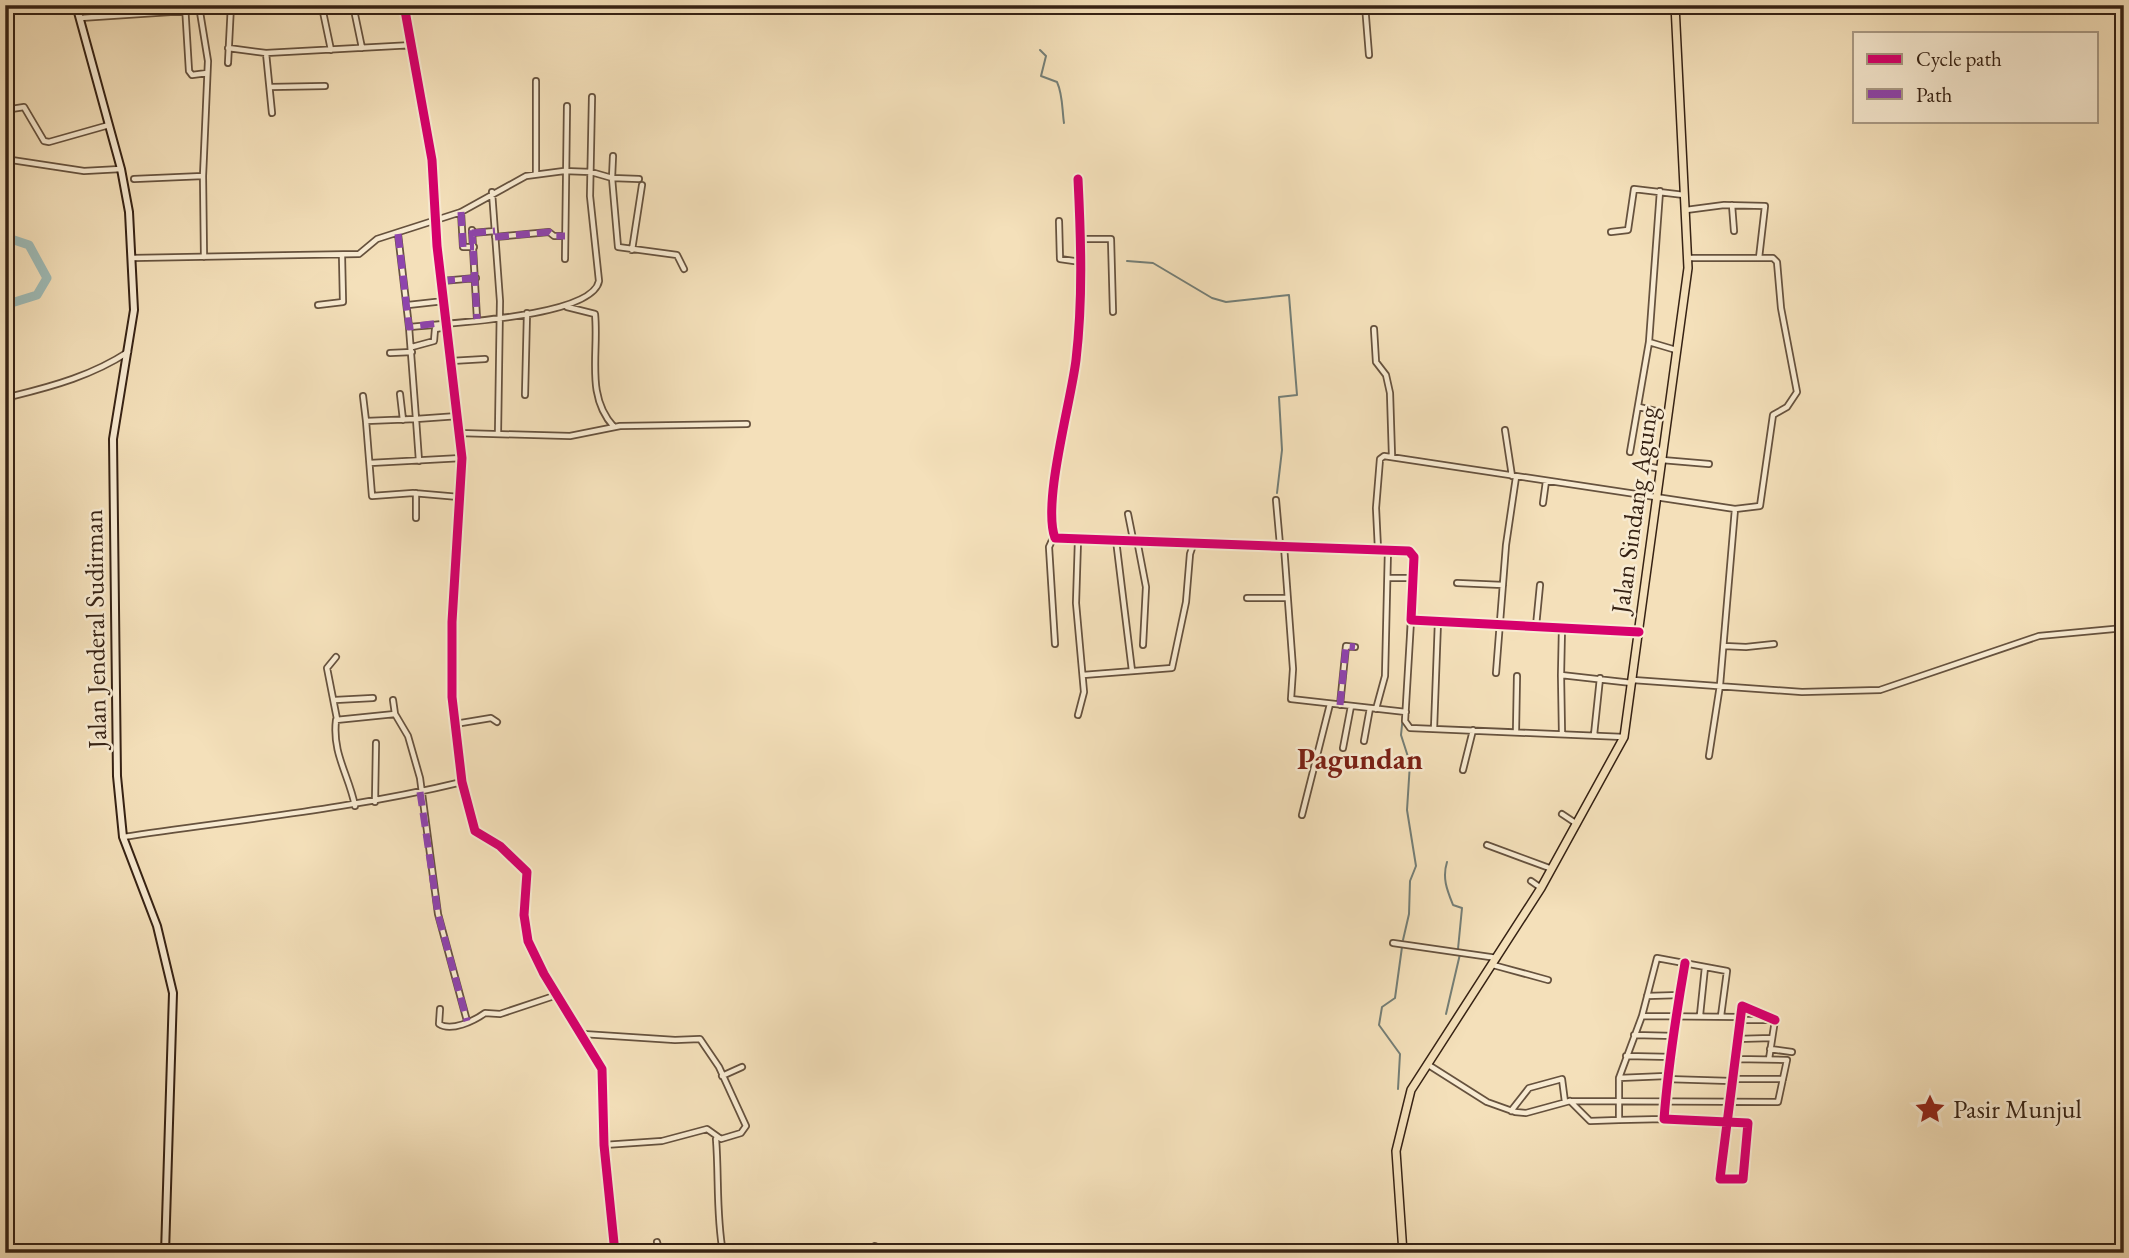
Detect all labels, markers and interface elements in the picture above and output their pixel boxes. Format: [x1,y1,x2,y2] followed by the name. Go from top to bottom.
[1853,32,2098,122] legend
[1916,45,2002,72] text: Cycle path
[1916,81,1953,108] text: Path
[1602,404,1665,618] street label: Jalan Sindang Agung
[76,509,114,751] street label: Jalan Jenderal Sudirman
[1297,739,1423,778] district label: Pagundan
[1913,1092,1947,1126] place icon: Pasir Munjul
[1953,1092,2082,1126] place label: Pasir Munjul

